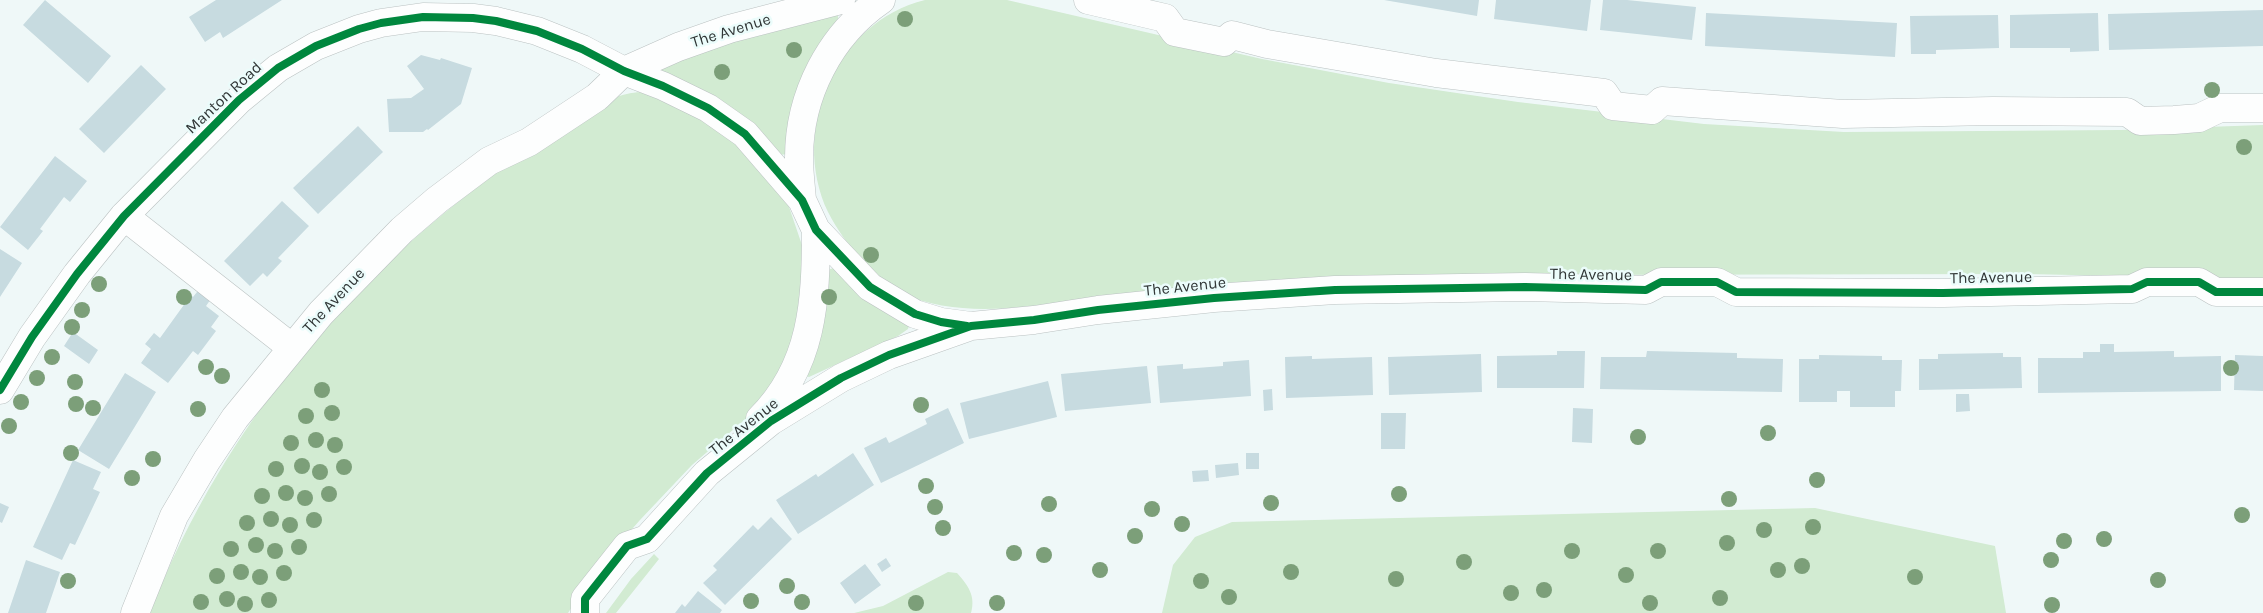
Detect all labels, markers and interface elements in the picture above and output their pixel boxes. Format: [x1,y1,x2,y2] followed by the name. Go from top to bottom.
[689,10,773,52] street label: The Avenue
[182,58,266,138] street label: Manton Road
[299,264,369,338] street label: The Avenue
[1550,265,1632,285] street label: The Avenue
[1950,268,2032,288] street label: The Avenue
[1143,273,1227,301] street label: The Avenue
[706,394,782,460] street label: The Avenue

